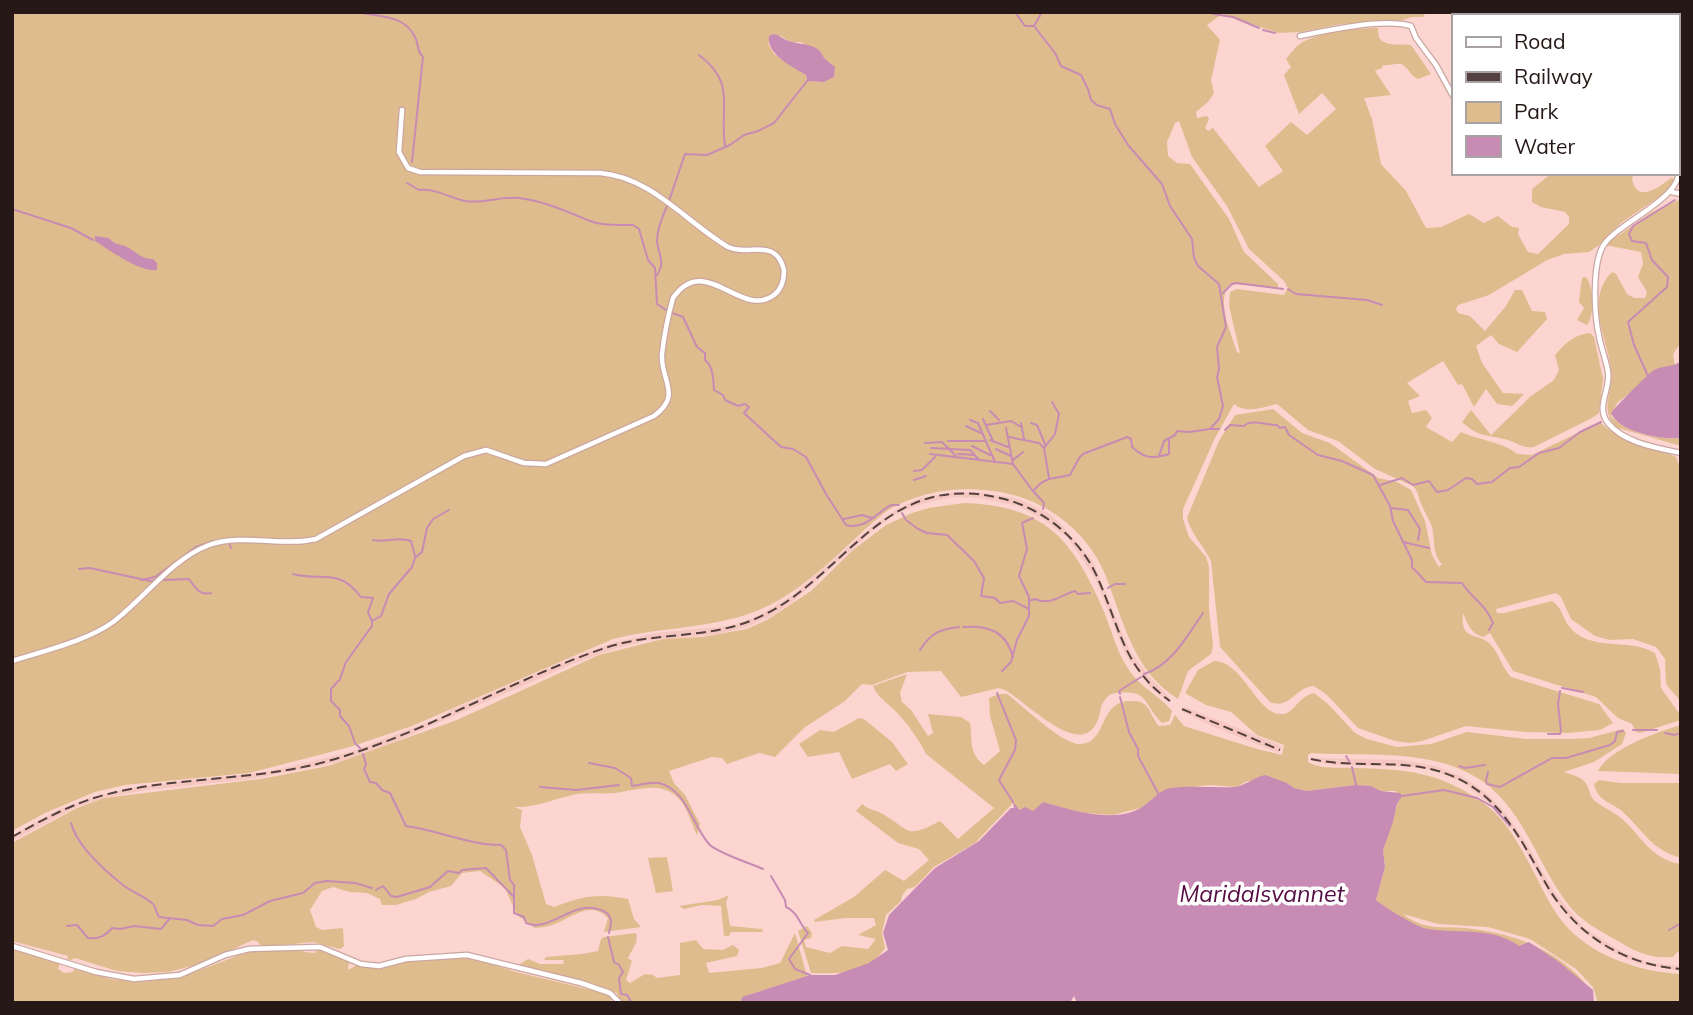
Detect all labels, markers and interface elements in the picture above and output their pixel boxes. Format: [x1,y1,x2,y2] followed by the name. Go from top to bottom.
[1452,14,1679,175] legend
[1514,28,1565,54] text: Road
[1514,63,1593,89] text: Railway
[1514,98,1558,124] text: Park
[1514,133,1575,159] text: Water
[1180,879,1345,908] water label: Maridalsvannet

